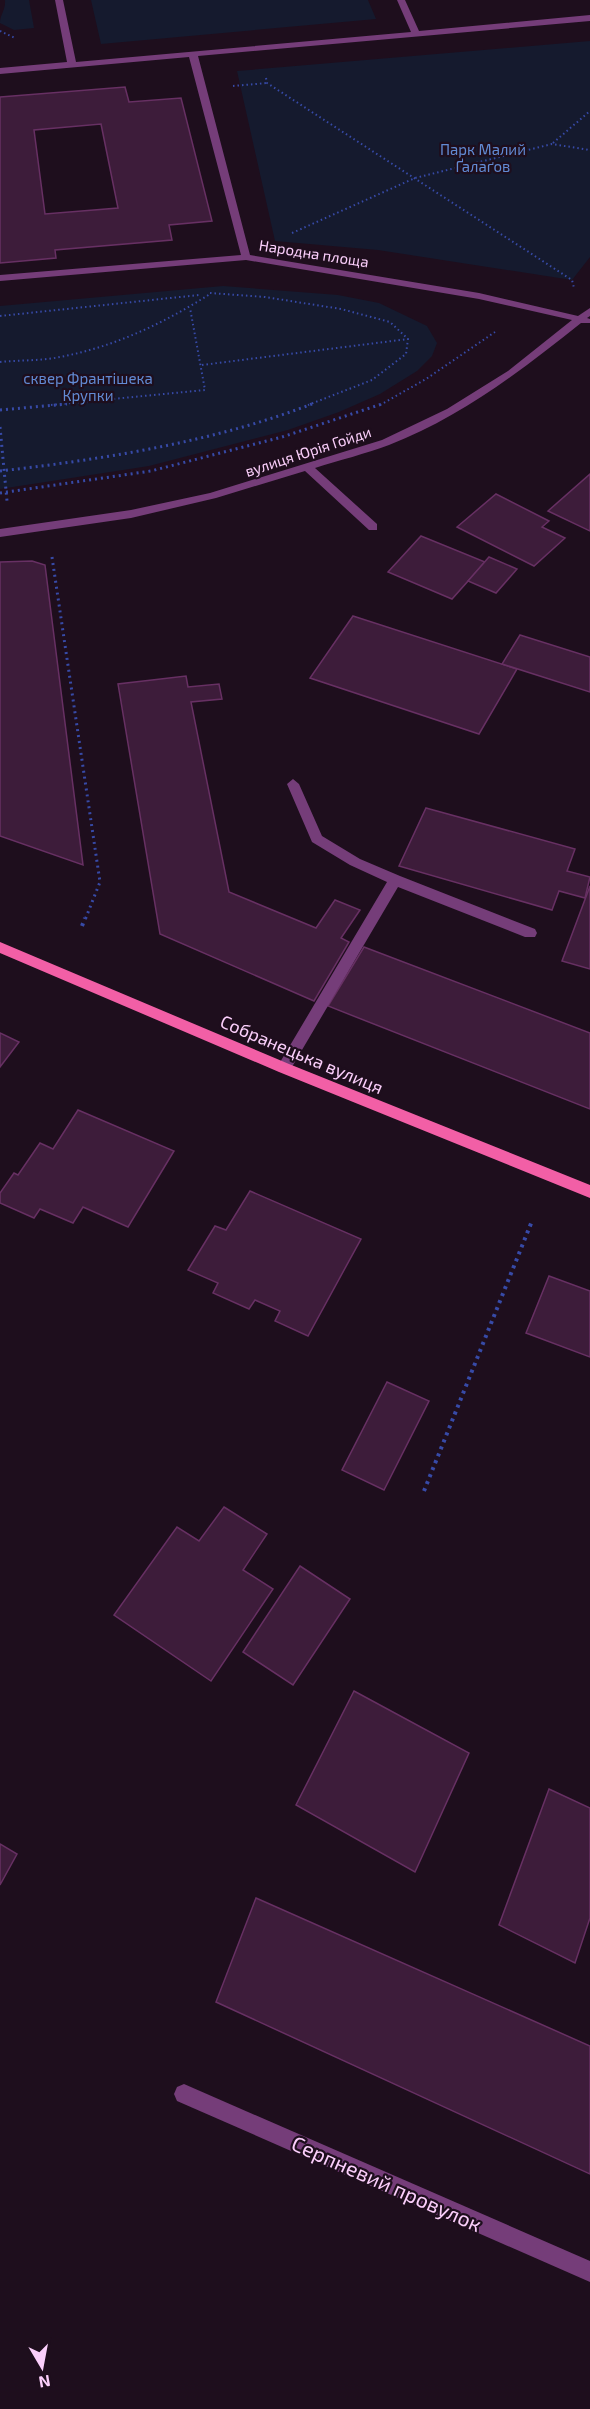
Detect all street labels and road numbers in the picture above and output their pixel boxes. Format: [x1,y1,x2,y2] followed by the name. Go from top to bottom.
[258,235,370,271] street label: Народна площа
[243,422,374,481] street label: вулиця Юрія Гойди
[217,1010,387,1098] street label: Собранецька вулиця
[288,2130,486,2237] street label: Серпневий провулок

